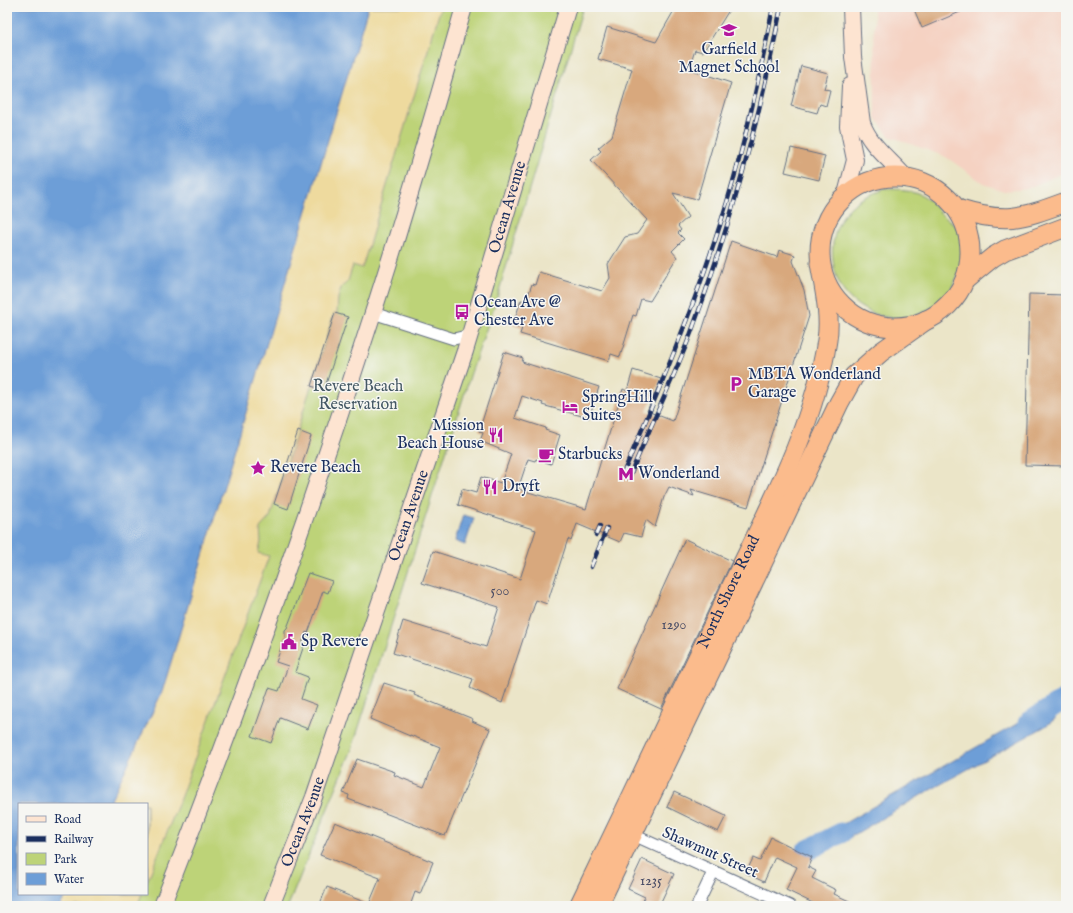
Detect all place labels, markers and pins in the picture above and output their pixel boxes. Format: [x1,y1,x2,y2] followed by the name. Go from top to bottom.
[720,21,738,39] school or university icon: Garfield Magnet School
[679,40,780,78] place label: Garfield Magnet School
[474,293,561,331] place label: Ocean Ave @ Chester Ave
[453,303,471,321] bus stop icon: Ocean Ave @ Chester Ave
[748,365,881,403] place label: MBTA Wonderland Garage
[727,375,745,393] parking icon: MBTA Wonderland Garage
[582,388,653,426] place label: SpringHill Suites
[561,398,579,416] hotel icon: SpringHill Suites
[397,416,484,454] place label: Mission Beach House
[487,426,505,444] restaurant icon: Mission Beach House
[558,445,623,465] place label: Starbucks
[537,446,555,464] cafe icon: Starbucks
[270,458,361,478] place label: Revere Beach
[249,459,267,477] place icon: Revere Beach
[638,464,720,484] place label: Wonderland
[617,465,635,483] metro station icon: Wonderland
[502,477,540,497] place label: Dryft
[481,478,499,496] restaurant icon: Dryft
[301,632,368,652] place label: Sp Revere
[280,633,298,651] public building icon: Sp Revere

